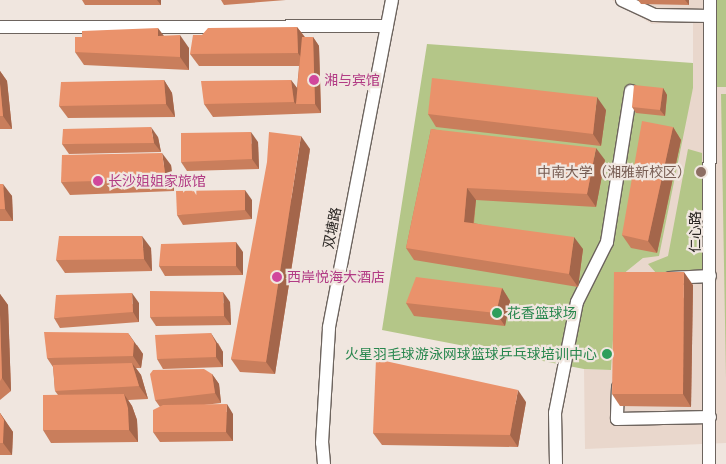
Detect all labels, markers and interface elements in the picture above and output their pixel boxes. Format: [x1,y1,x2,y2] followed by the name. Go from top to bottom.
[324,72,380,88] place label: 湘与宾馆
[308,74,320,86] marker: 湘与宾馆
[537,164,691,180] place label: 中南大学（湘雅新校区）
[695,166,707,178] marker: 中南大学（湘雅新校区）
[108,173,206,189] place label: 长沙姐姐家旅馆
[92,175,104,187] marker: 长沙姐姐家旅馆
[320,206,344,250] street label: 双塘路
[687,211,703,253] street label: 仁心路
[287,269,385,285] place label: 西岸悦海大酒店
[271,271,283,283] marker: 西岸悦海大酒店
[507,305,577,321] place label: 花香篮球场
[491,307,503,319] marker: 花香篮球场
[345,346,597,362] place label: 火星羽毛球游泳网球篮球乒乓球培训中心
[601,348,613,360] marker: 火星羽毛球游泳网球篮球乒乓球培训中心

